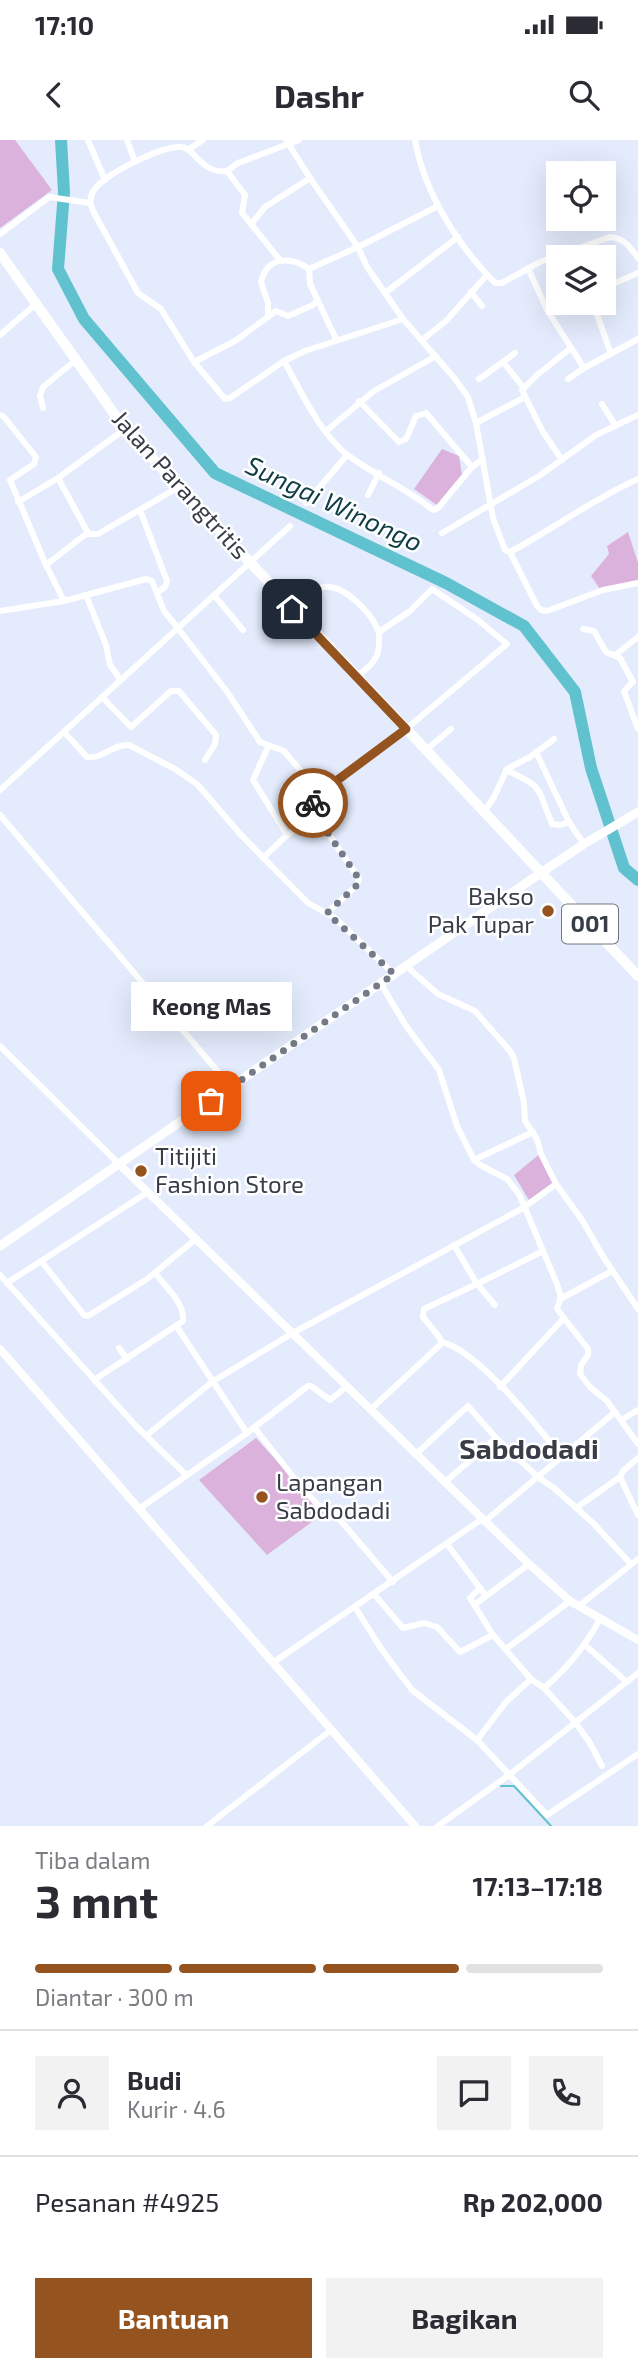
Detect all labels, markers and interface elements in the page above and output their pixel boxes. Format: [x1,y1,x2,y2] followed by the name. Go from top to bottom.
[35,9,94,40] text: 17:10
[35,76,73,114] icon: back
[274,76,364,114] text: Dashr
[565,76,603,114] icon: search
[546,161,616,315] map controls
[546,161,616,231] button: locate
[546,245,616,315] button: layers
[107,404,256,564] street label: Jalan Parangtritis
[241,448,428,557] water label: Sungai Winongo
[262,579,322,639] pin
[273,590,311,628] icon: home
[278,768,348,838] courier
[294,784,332,822] icon: bike
[428,881,534,938] place label: Bakso Pak Tupar
[540,903,556,919] marker: Bakso Pak Tupar
[562,904,618,944] road number: 001
[130,982,292,1031] callout: Keong Mas
[152,992,271,1020] text: Keong Mas
[181,1071,241,1131] pin
[192,1082,230,1120] icon: bag
[155,1141,304,1198] place label: Titijiti Fashion Store
[133,1163,149,1179] marker: Titijiti Fashion Store
[459,1431,599,1465] district label: Sabdodadi
[276,1467,390,1524] place label: Lapangan Sabdodadi
[254,1489,270,1505] marker: Lapangan Sabdodadi
[35,1846,150,1874] text: Tiba dalam
[473,1870,603,1901] text: 17:13–17:18
[35,1872,158,1927] text: 3 mnt
[35,1983,194,2011] text: Diantar · 300 m
[35,2056,109,2130] button: person
[437,2056,511,2130] button: chat
[529,2056,603,2130] button: phone
[127,2064,182,2095] text: Budi
[127,2095,226,2123] text: Kurir · 4.6
[35,2186,219,2217] text: Pesanan #4925
[463,2186,603,2217] text: Rp 202,000
[35,2278,312,2358] button: Bantuan
[326,2278,603,2358] button: Bagikan

